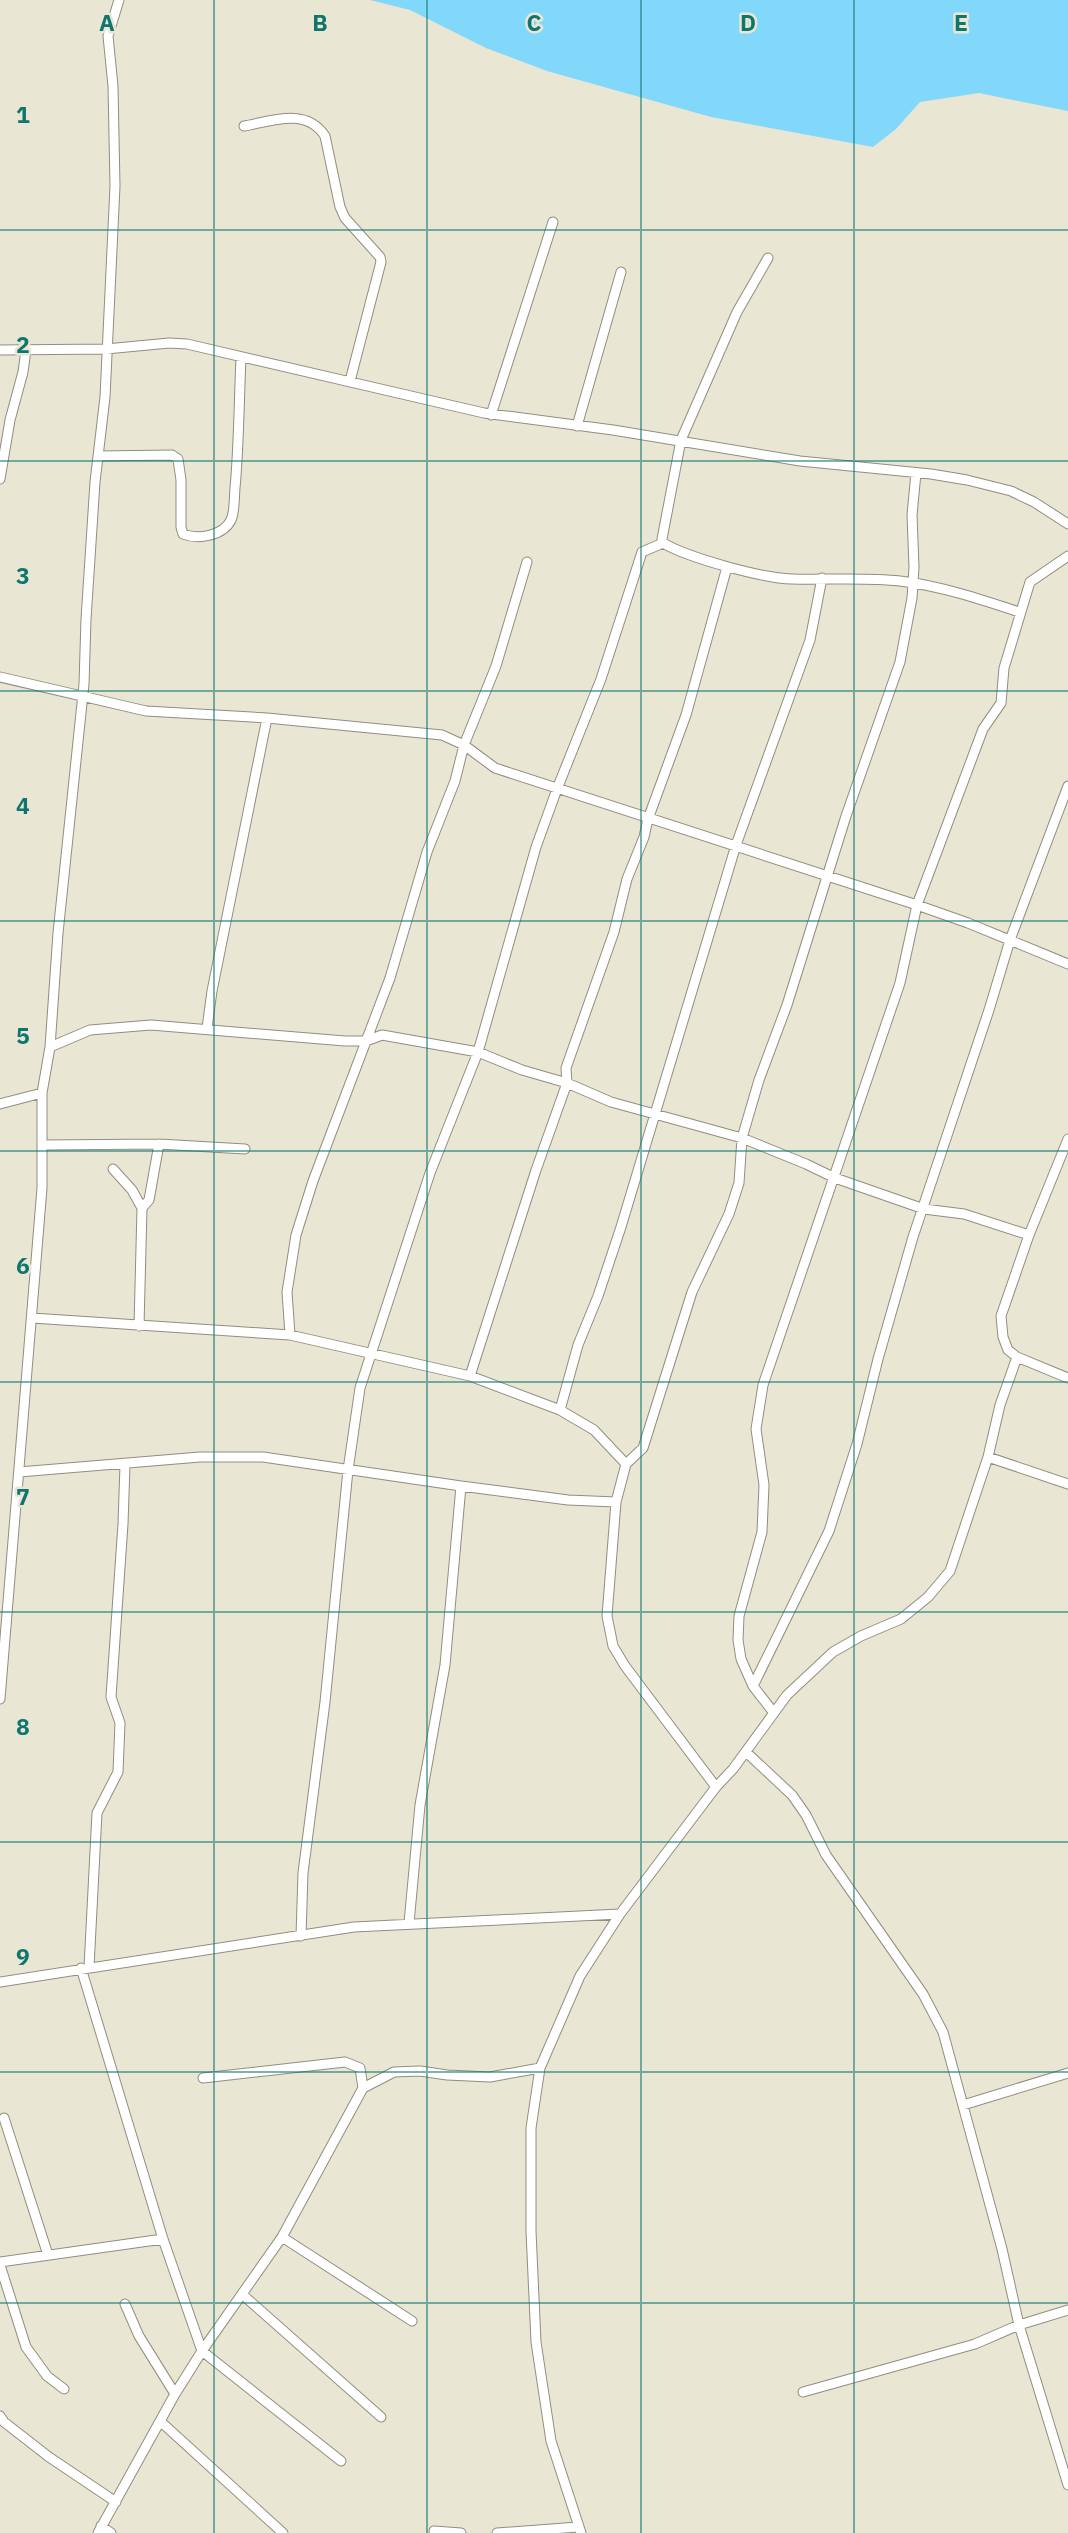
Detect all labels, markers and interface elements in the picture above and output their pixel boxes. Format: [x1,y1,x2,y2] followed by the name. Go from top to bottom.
[99,7,115,37] text: A
[312,7,328,37] text: B
[527,7,542,37] text: C
[740,7,756,37] text: D
[954,7,968,37] text: E
[16,99,30,129] text: 1
[16,329,30,359] text: 2
[16,560,30,590] text: 3
[16,790,30,820] text: 4
[16,1020,30,1050] text: 5
[16,1250,30,1280] text: 6
[16,1481,30,1511] text: 7
[16,1711,30,1741] text: 8
[16,1941,30,1971] text: 9

